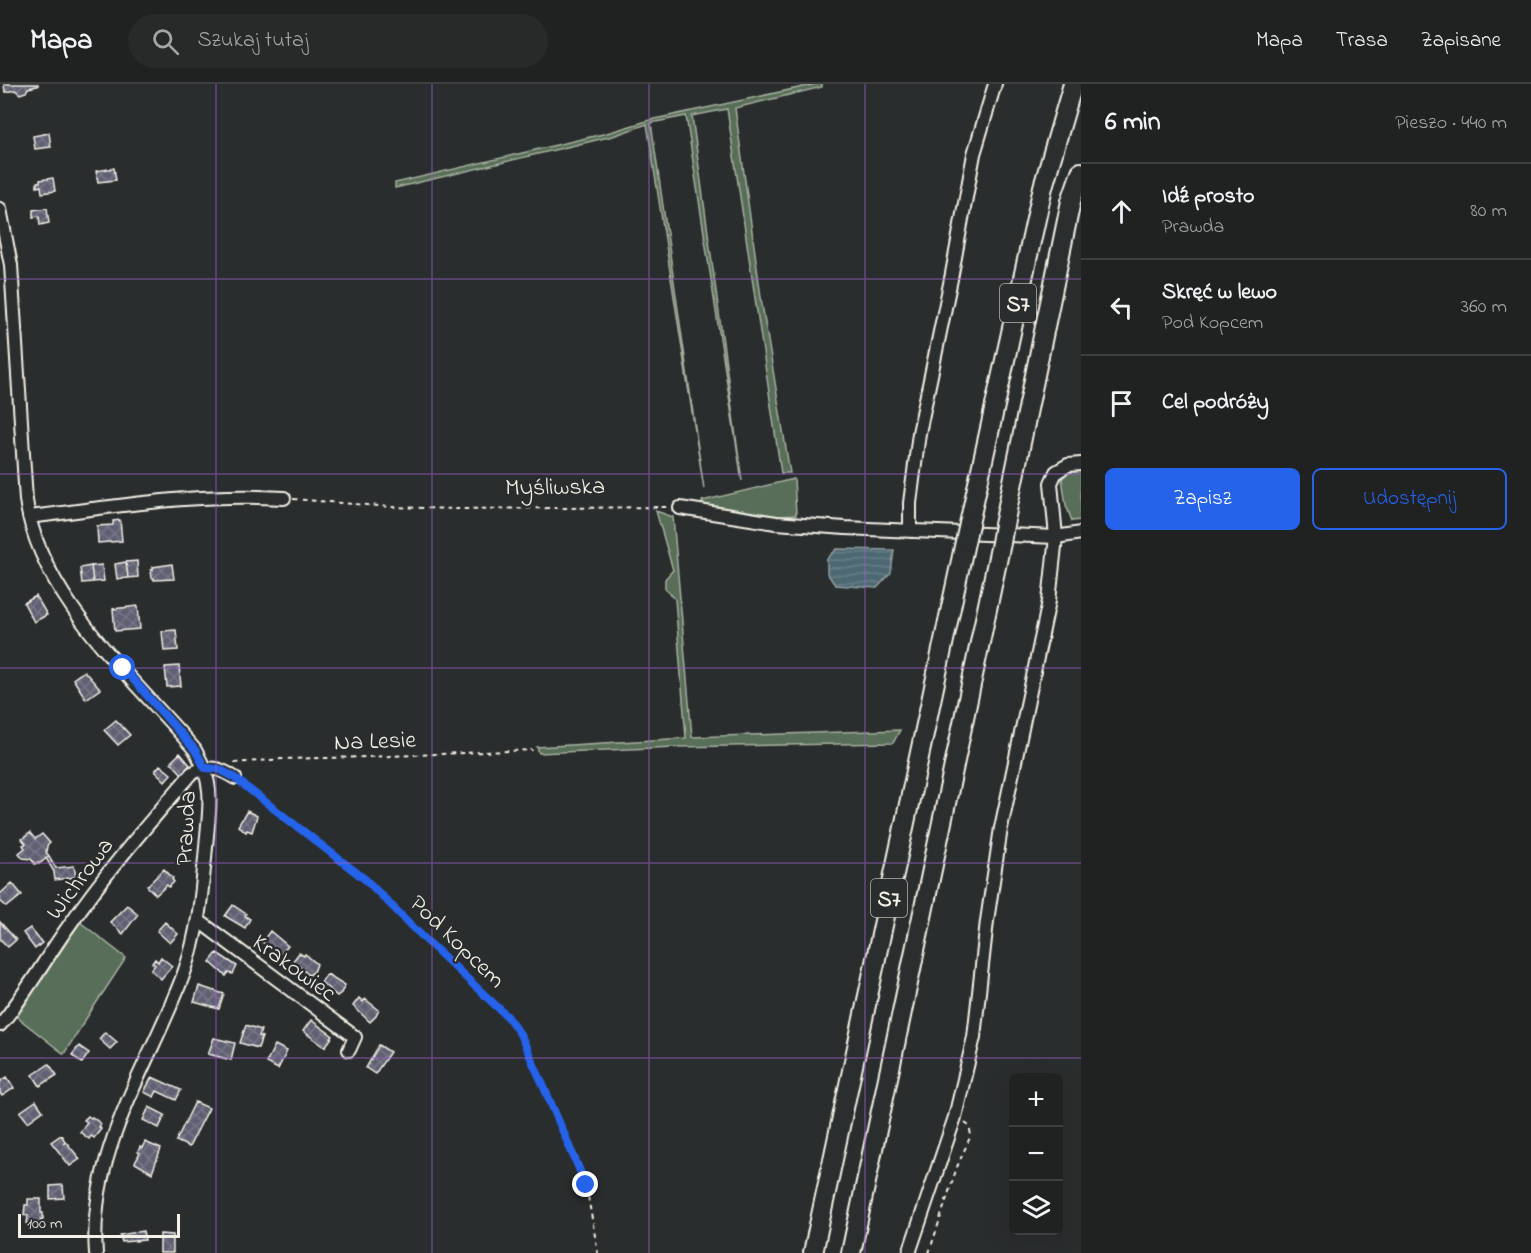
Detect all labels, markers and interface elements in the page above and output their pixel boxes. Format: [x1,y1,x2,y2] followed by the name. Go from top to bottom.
[128,14,548,68] search box
[30,21,92,62] text: Mapa
[149,25,182,58] icon: search
[197,25,308,57] text: Szukaj tutaj
[1256,26,1303,56] text: Mapa
[1336,26,1388,56] text: Trasa
[1421,26,1501,56] text: Zapisane
[1105,104,1161,142] text: 6 min
[1395,109,1507,138] text: Pieszo · 440 m
[1162,181,1255,213] text: Idź prosto
[1105,195,1138,228] icon: ahead
[1470,197,1507,226] text: 80 m
[1162,213,1224,242] text: Prawda
[1162,277,1277,309] text: Skręć w lewo
[1000,284,1036,322] road number: S7
[1105,291,1138,324] icon: left
[1461,293,1507,322] text: 360 m
[1162,309,1263,338] text: Pod Kopcem
[1105,387,1138,420] icon: arrive
[1162,387,1269,419] text: Cel podróży
[1105,468,1300,530] button: Zapisz
[1312,468,1507,530] button: Udostępnij
[505,470,605,508] street label: Myśliwska
[109,654,135,680] route start
[333,724,417,761] street label: Na Lesie
[168,790,207,866] street label: Prawda
[38,831,124,928] street label: Wichrowa
[871,879,907,917] road number: S7
[400,888,512,998] street label: Pod Kopcem
[244,926,343,1012] street label: Krakowiec
[1009,1073,1063,1235] map controls
[1009,1073,1063,1127] button: +
[1009,1127,1063,1181] button: −
[572,1171,598,1197] route end
[1009,1181,1063,1235] button: layers
[18,1211,180,1238] scale bar
[27,1212,62,1236] text: 100 m

